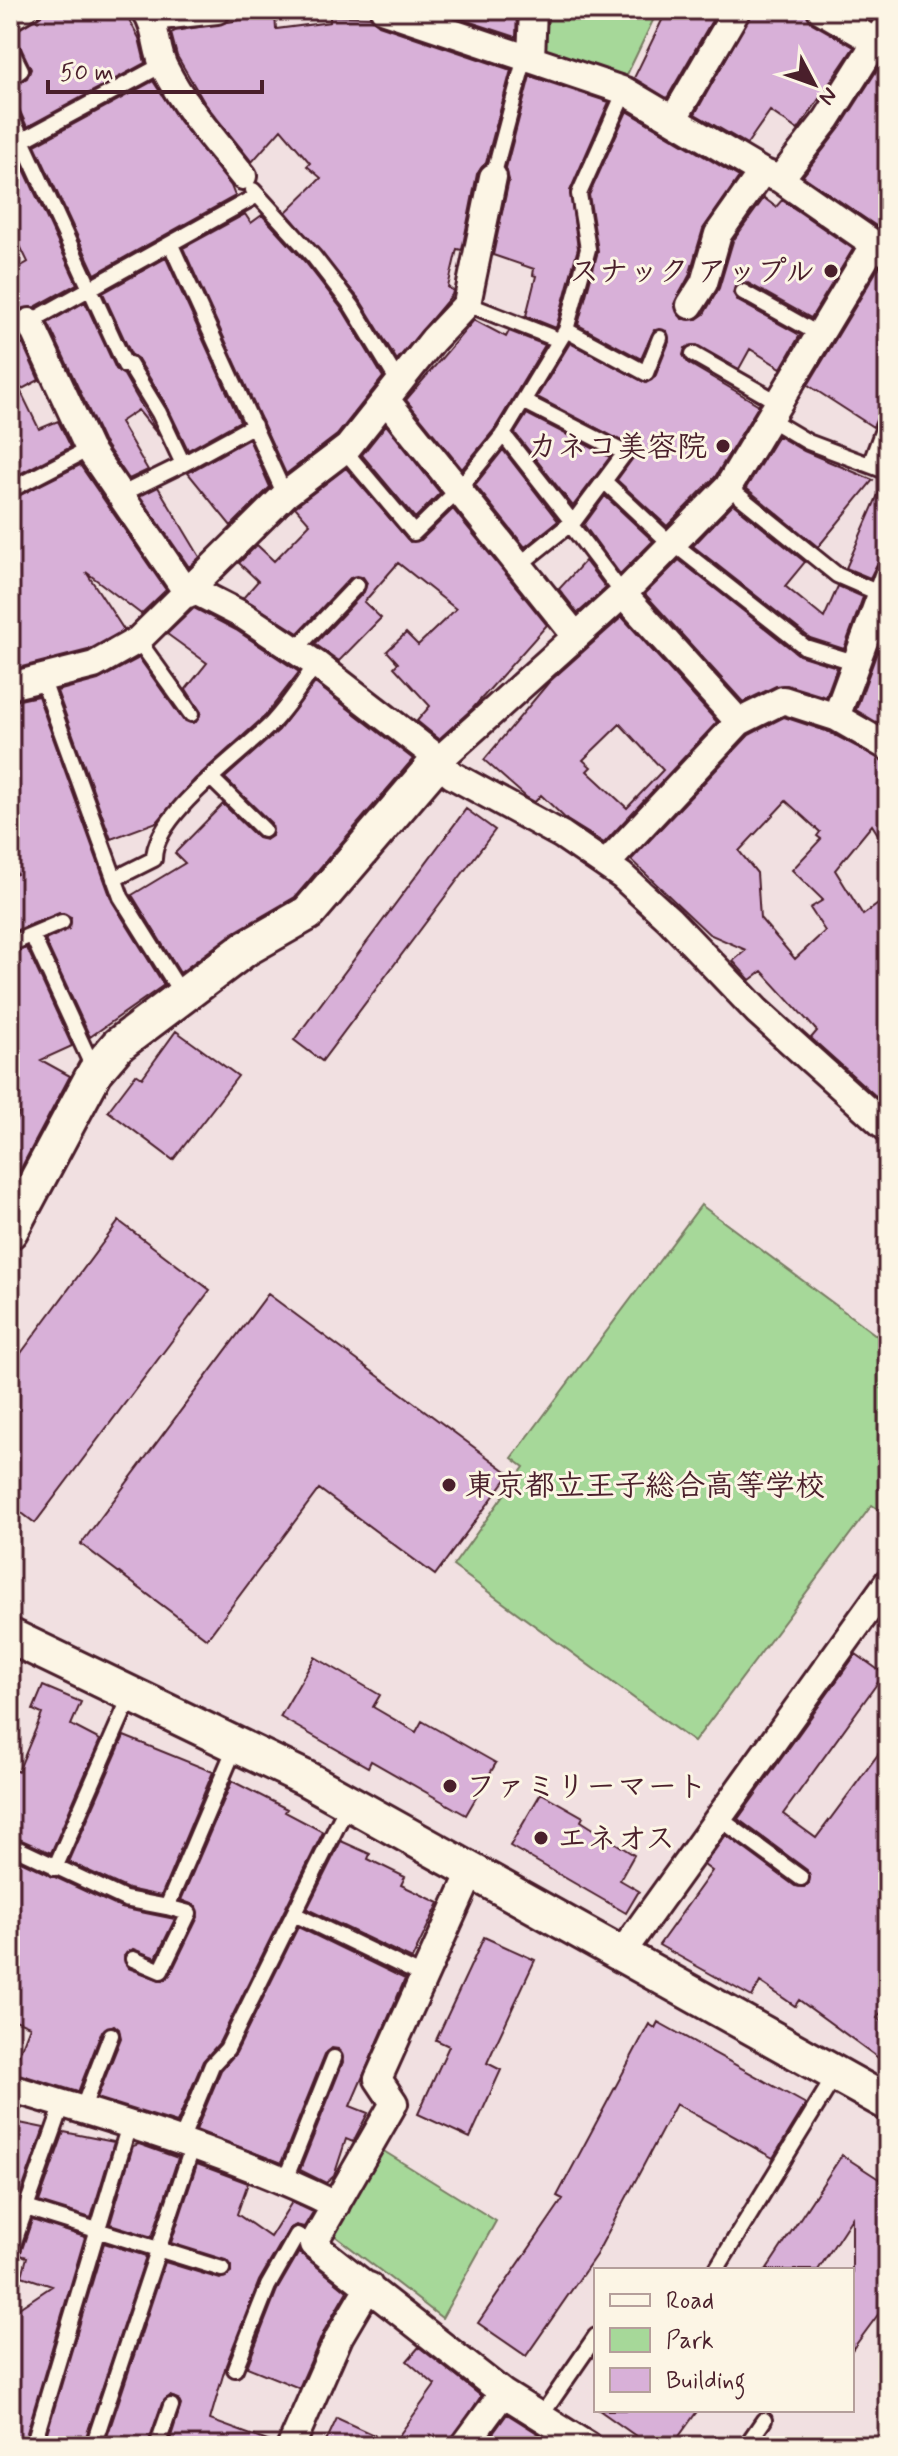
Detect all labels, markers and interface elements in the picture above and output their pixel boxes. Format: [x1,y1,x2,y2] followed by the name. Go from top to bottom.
[48,44,262,94] scale bar
[774,44,854,124] north arrow
[60,58,114,89] text: 50 m
[812,81,843,111] text: N
[569,253,815,292] place label: スナック アップル
[822,262,840,280] marker: スナック アップル
[528,428,707,467] place label: カネコ美容院
[714,437,732,455] marker: カネコ美容院
[465,1467,825,1506] place label: 東京都立王子総合高等学校
[440,1476,458,1494] marker: 東京都立王子総合高等学校
[466,1768,707,1807] place label: ファミリーマート
[441,1777,459,1795] marker: ファミリーマート
[557,1820,675,1859] place label: エネオス
[532,1829,550,1847] marker: エネオス
[594,2268,854,2412] legend
[666,2286,714,2317] text: Road
[666,2326,714,2357] text: Park
[666,2366,746,2400] text: Building

